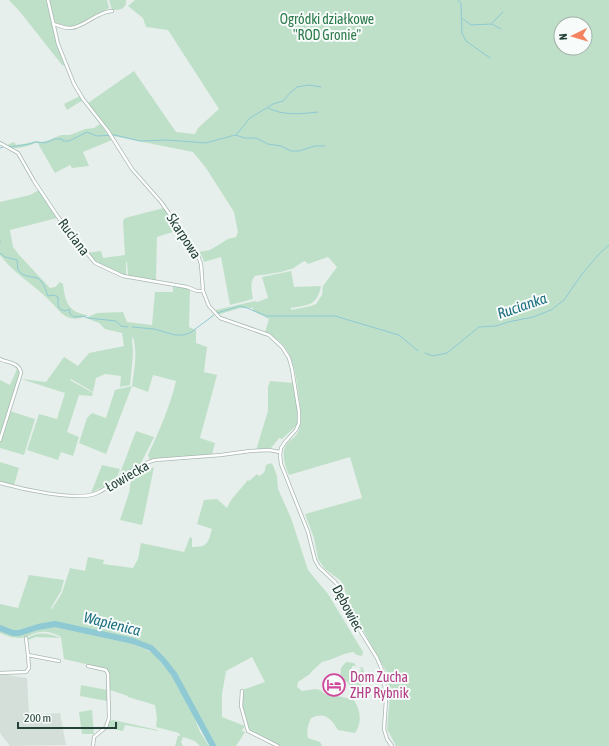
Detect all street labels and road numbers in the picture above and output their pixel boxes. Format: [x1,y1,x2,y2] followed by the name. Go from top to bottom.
[164,210,204,262] street label: Skarpowa
[55,215,93,259] street label: Ruciana
[102,457,152,495] street label: Łowiecka
[329,582,367,635] street label: Dębowiec

